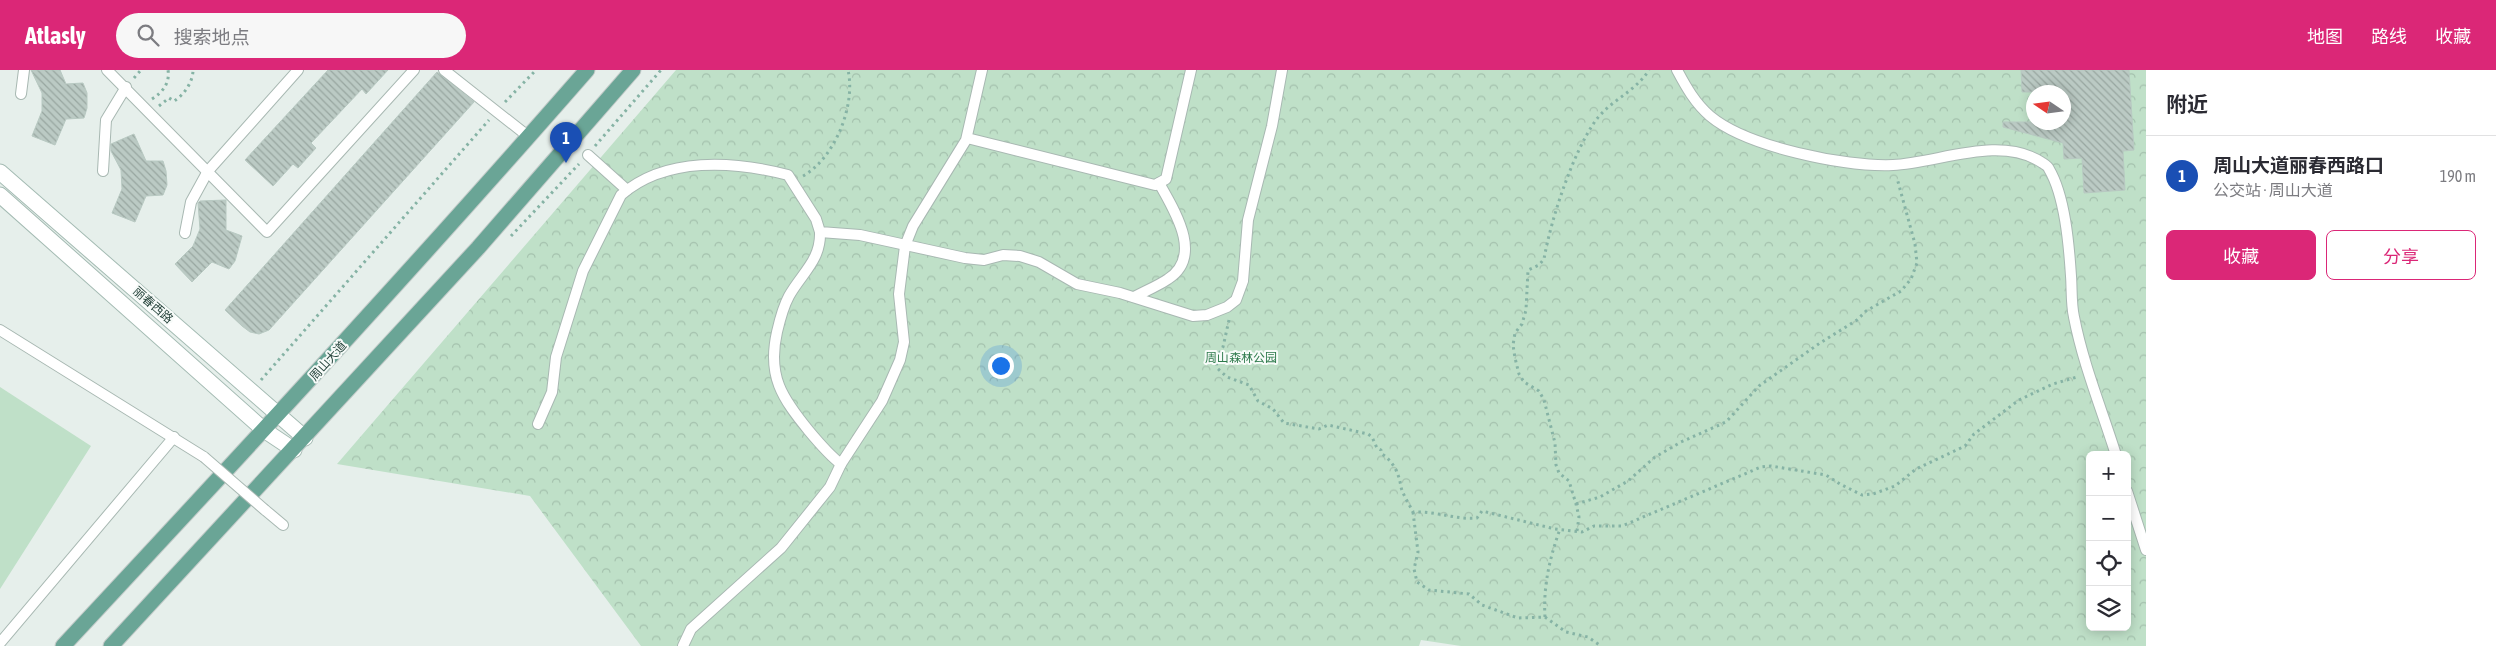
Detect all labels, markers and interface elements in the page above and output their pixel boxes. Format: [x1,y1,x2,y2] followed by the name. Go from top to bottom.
[116,13,466,58] search box
[134,21,162,49] icon: search
[25,22,86,49] text: Atlasly
[174,26,250,48] text: 搜索地点
[2307,26,2343,47] text: 地图
[2371,26,2407,47] text: 路线
[2435,26,2471,47] text: 收藏
[2026,85,2071,130] north arrow
[2166,92,2208,116] text: 附近
[550,122,582,163] pin: 1
[2213,154,2384,176] text: 周山大道丽春西路口
[2178,167,2186,185] text: 1
[2440,167,2476,185] text: 190 m
[2213,181,2333,199] text: 公交站 · 周山大道
[2166,230,2316,280] button: 收藏
[2326,230,2476,280] button: 分享
[130,284,176,326] street label: 丽春西路
[307,338,349,384] street label: 周山大道
[1205,351,1277,365] park label: 周山森林公园
[988,353,1014,379] your location
[2086,451,2131,631] map controls
[2086,451,2131,496] button: +
[2086,496,2131,541] button: −
[2086,541,2131,586] button: locate
[2086,586,2131,631] button: layers

